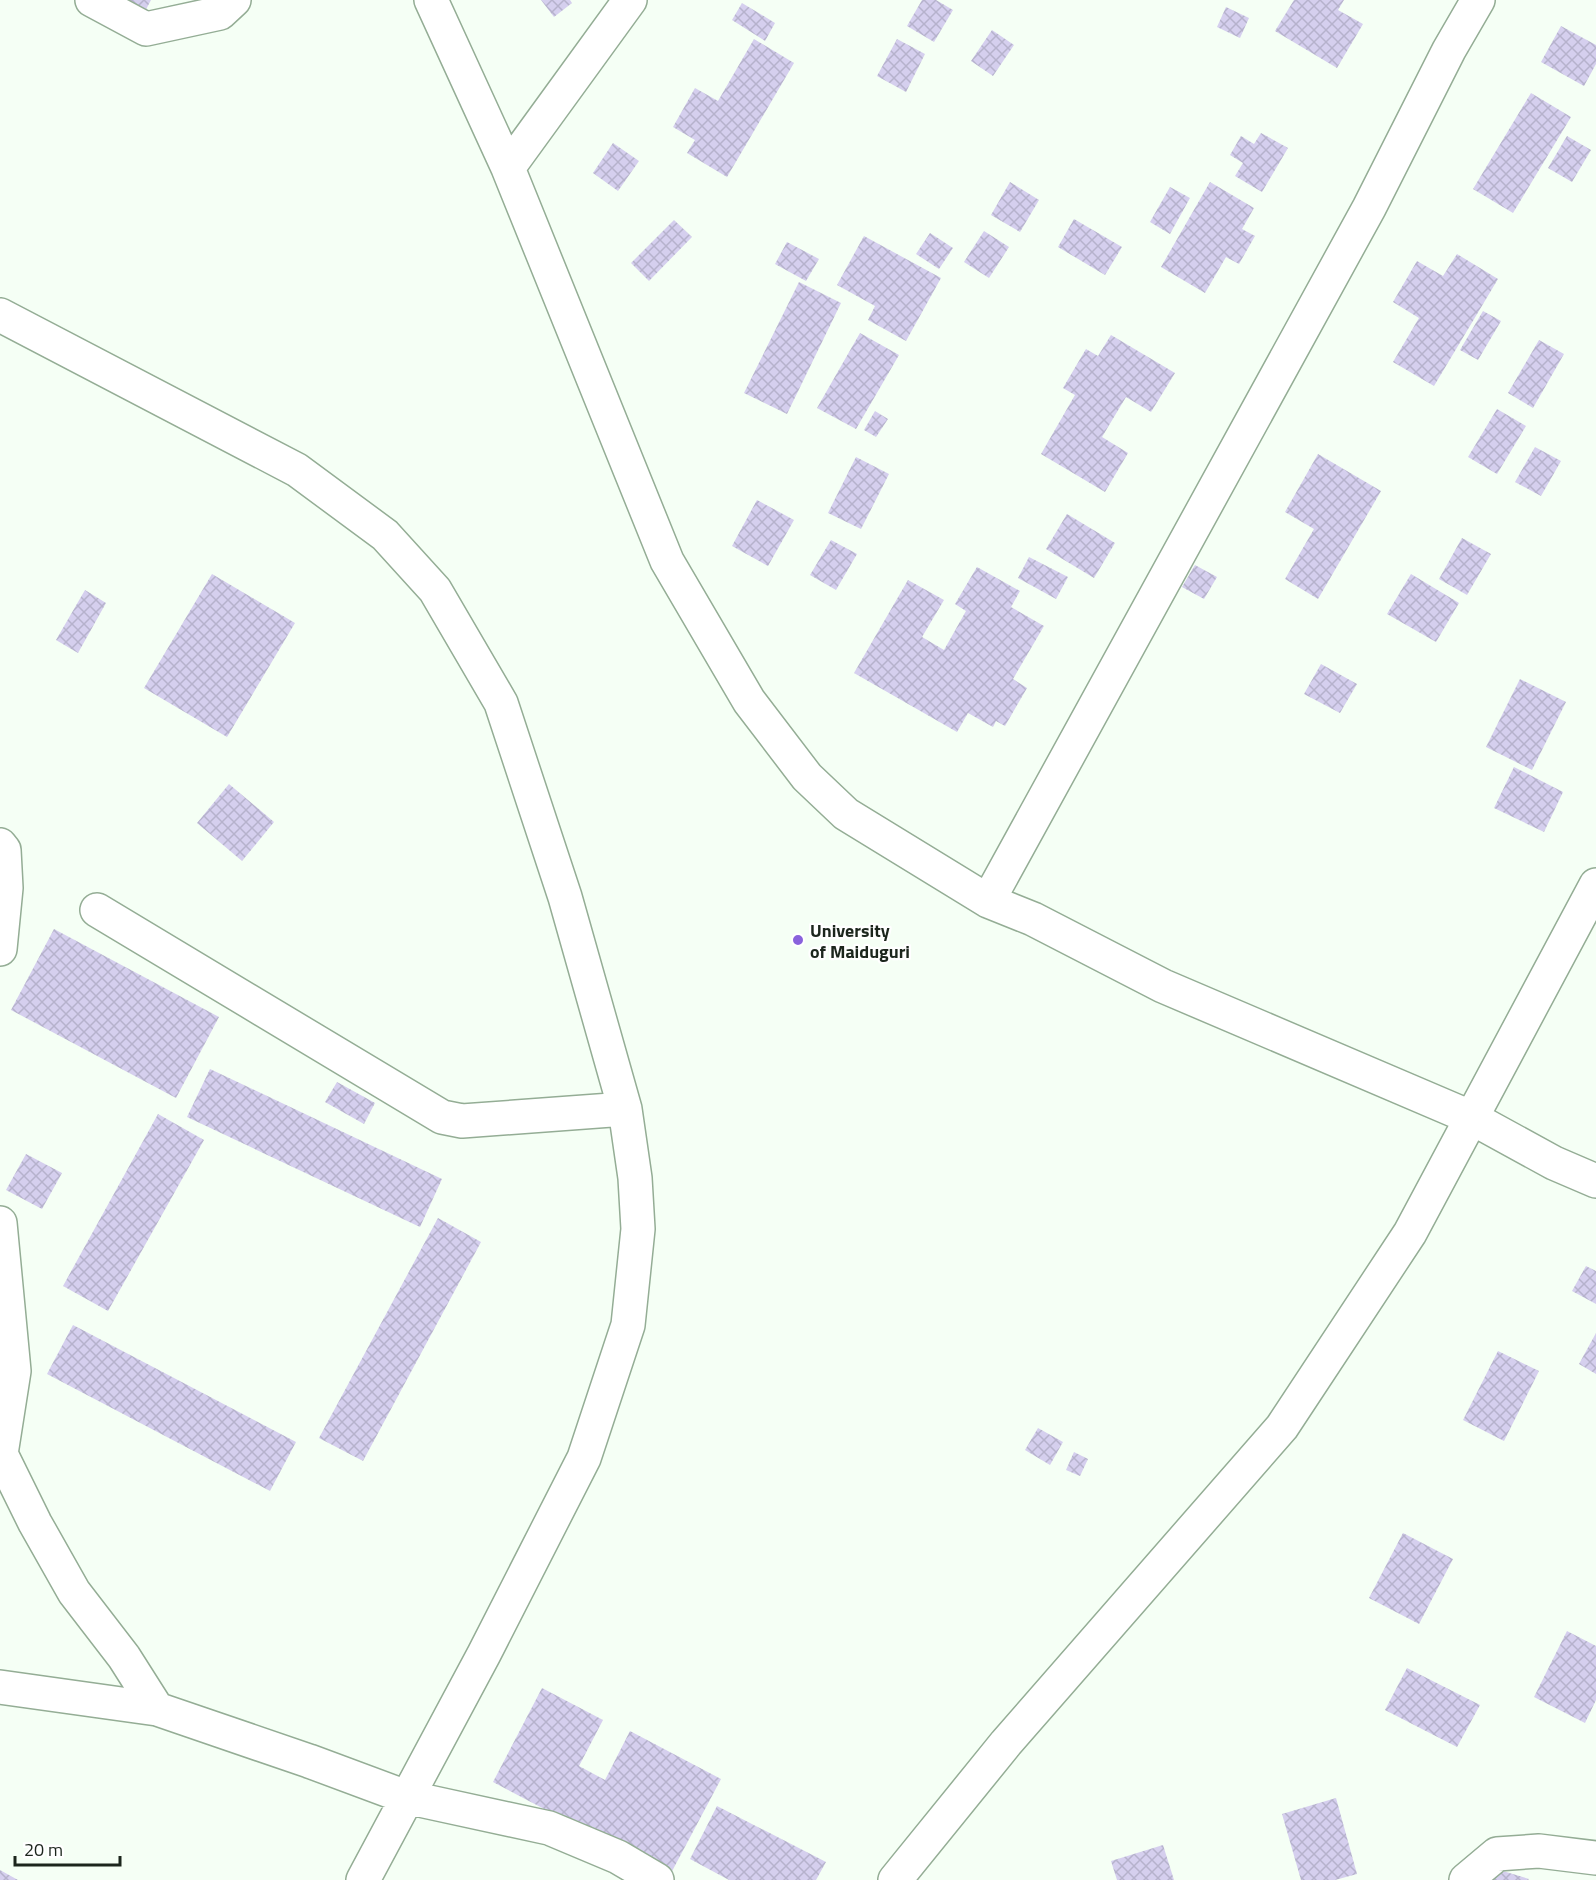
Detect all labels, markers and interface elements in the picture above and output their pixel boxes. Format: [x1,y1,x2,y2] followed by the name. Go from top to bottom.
[810,917,910,965] place label: University of Maiduguri
[791,933,805,947] marker: University of Maiduguri
[15,1829,120,1867] scale bar
[24,1836,63,1863] text: 20 m

